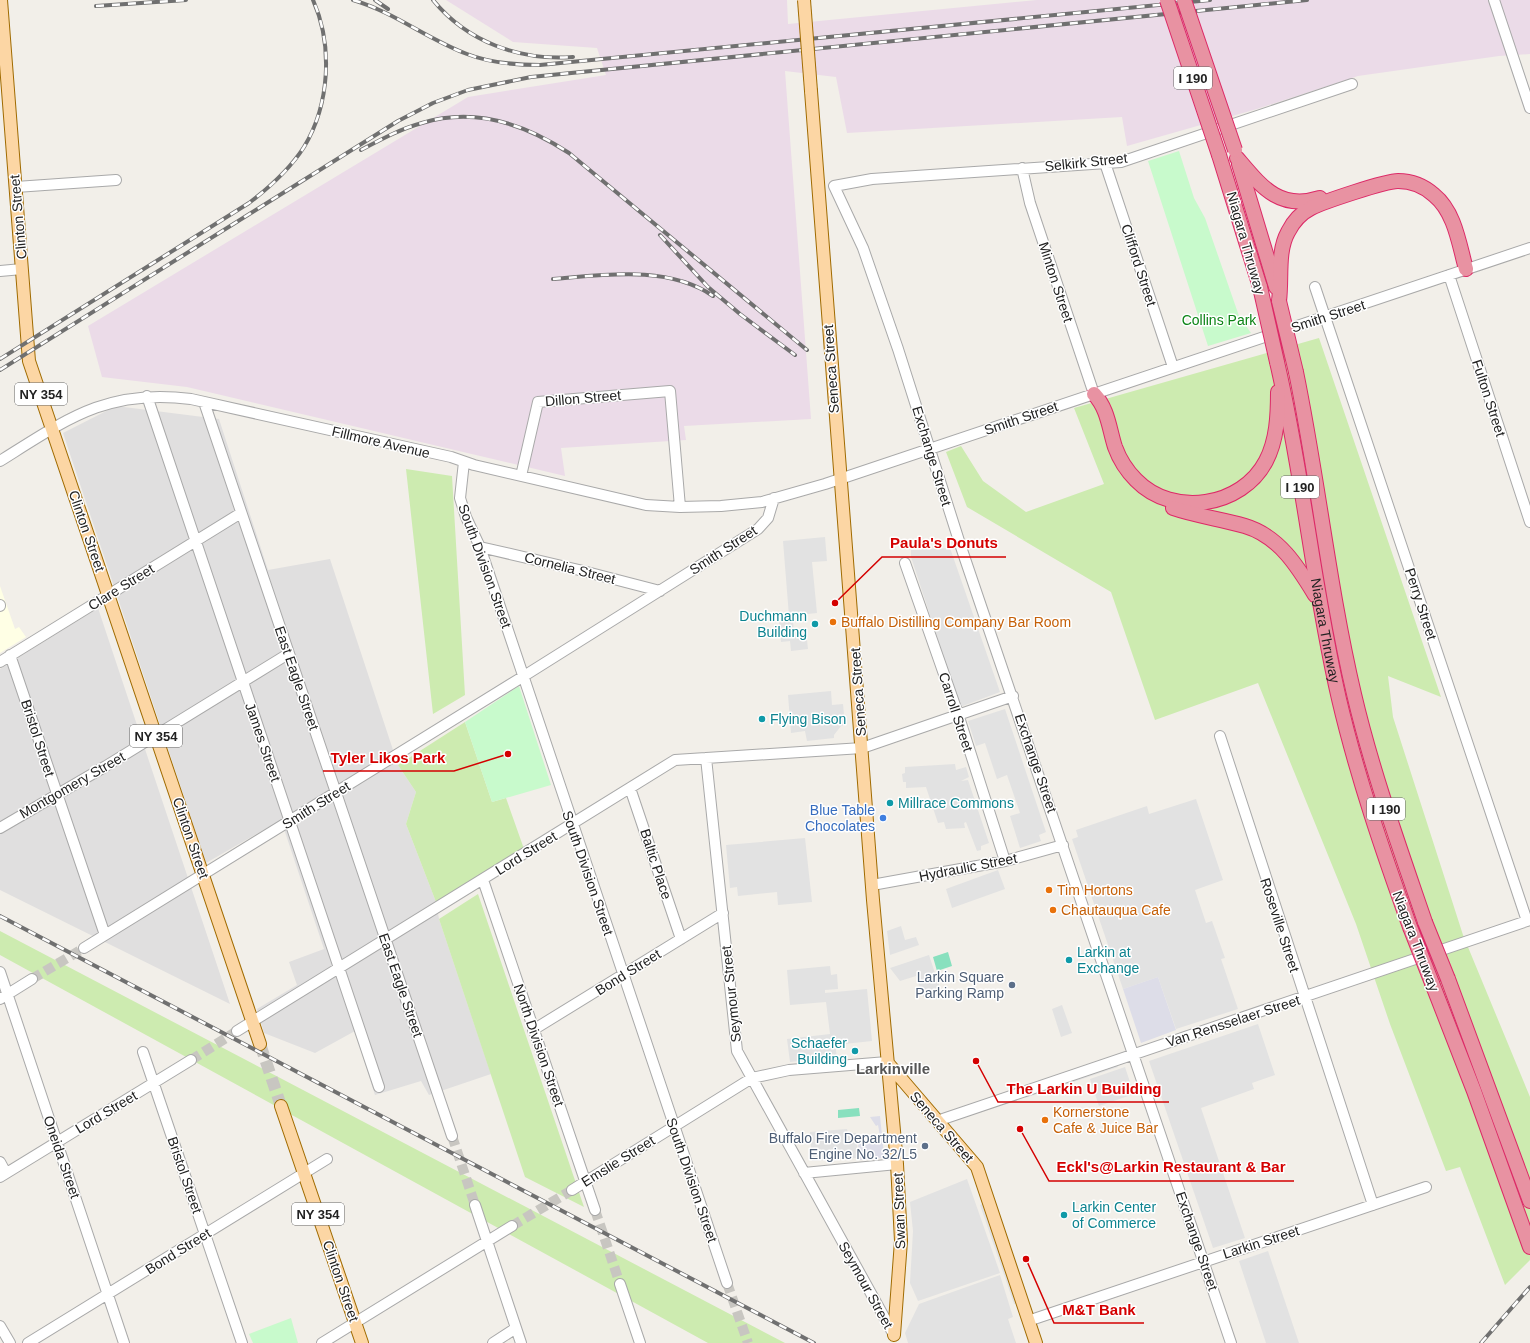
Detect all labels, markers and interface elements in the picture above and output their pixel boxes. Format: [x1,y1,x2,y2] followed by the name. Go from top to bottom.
[1174,67,1212,89] road number: I 190
[1044,150,1128,174] street label: Selkirk Street
[6,174,30,260] street label: Clinton Street
[1224,190,1268,296] street label: Niagara Thruway
[1118,222,1160,308] street label: Clifford Street
[1036,240,1077,324] street label: Minton Street
[1289,296,1367,336] street label: Smith Street
[1182,312,1257,328] park label: Collins Park
[820,324,842,414] street label: Seneca Street
[1469,357,1509,439] street label: Fulton Street
[15,383,67,405] road number: NY 354
[544,387,622,409] street label: Dillon Street
[982,398,1060,438] street label: Smith Street
[909,404,955,508] street label: Exchange Street
[330,423,432,461] street label: Fillmore Avenue
[1281,476,1319,498] road number: I 190
[66,488,108,574] street label: Clinton Street
[455,502,515,630] street label: South Division Street
[686,522,760,578] street label: Smith Street
[882,530,1006,557] callout: Paula's Donuts
[890,534,998,551] text: Paula's Donuts
[523,549,617,587] street label: Cornelia Street
[85,560,157,614] street label: Clare Street
[1402,566,1440,642] street label: Perry Street
[1308,577,1343,685] street label: Niagara Thruway
[739,608,807,640] place label: Duchmann Building
[841,614,1071,630] place label: Buffalo Distilling Company Bar Room
[828,617,838,627] marker: Buffalo Distilling Company Bar Room
[810,619,820,629] marker: Duchmann Building
[272,624,322,732] street label: East Eagle Street
[847,647,869,737] street label: Seneca Street
[936,670,976,754] street label: Carroll Street
[18,697,58,779] street label: Bristol Street
[242,700,284,784] street label: James Street
[770,711,846,727] place label: Flying Bison
[1012,711,1060,815] street label: Exchange Street
[757,714,767,724] marker: Flying Bison
[130,725,182,747] road number: NY 354
[323,744,454,771] callout: Tyler Likos Park
[16,748,128,822] street label: Montgomery Street
[331,749,446,766] text: Tyler Likos Park
[279,778,353,832] street label: Smith Street
[170,795,212,881] street label: Clinton Street
[898,795,1014,811] place label: Millrace Commons
[885,798,895,808] marker: Millrace Commons
[1367,798,1405,820] road number: I 190
[805,802,875,834] place label: Blue Table Chocolates
[559,809,617,938] street label: South Division Street
[878,813,888,823] marker: Blue Table Chocolates
[637,827,675,901] street label: Baltic Place
[492,828,560,878] street label: Lord Street
[918,850,1019,884] street label: Hydraulic Street
[1257,876,1303,974] street label: Roseville Street
[1057,882,1133,898] place label: Tim Hortons
[1044,885,1054,895] marker: Tim Hortons
[1389,888,1443,994] street label: Niagara Thruway
[1061,902,1171,918] place label: Chautauqua Cafe
[1048,905,1058,915] marker: Chautauqua Cafe
[376,931,426,1039] street label: East Eagle Street
[1077,944,1139,976] place label: Larkin at Exchange
[718,945,744,1043] street label: Seymour Street
[592,946,664,998] street label: Bond Street
[1064,955,1074,965] marker: Larkin at Exchange
[915,969,1004,1001] place label: Larkin Square Parking Ramp
[1007,980,1017,990] marker: Larkin Square Parking Ramp
[511,982,567,1108] street label: North Division Street
[1164,992,1302,1050] street label: Van Rensselaer Street
[791,1035,847,1067] place label: Schaefer Building
[850,1046,860,1056] marker: Schaefer Building
[856,1060,930,1077] district label: Larkinville
[998,1075,1169,1102] callout: The Larkin U Building
[1006,1080,1162,1097] text: The Larkin U Building
[72,1087,140,1137] street label: Lord Street
[907,1088,977,1166] street label: Seneca Street
[1053,1104,1158,1136] place label: Kornerstone Cafe & Juice Bar
[40,1114,84,1201] street label: Oneida Street
[1040,1115,1050,1125] marker: Kornerstone Cafe & Juice Bar
[663,1116,721,1245] street label: South Division Street
[769,1130,917,1162] place label: Buffalo Fire Department Engine No. 32/L5
[578,1132,658,1190] street label: Emslie Street
[164,1135,206,1216] street label: Bristol Street
[920,1141,930,1151] marker: Buffalo Fire Department Engine No. 32/L5
[1049,1154,1294,1181] callout: Eckl's@Larkin Restaurant & Bar
[1056,1158,1286,1175] text: Eckl's@Larkin Restaurant & Bar
[890,1173,908,1249] street label: Swan Street
[1173,1189,1221,1293] street label: Exchange Street
[1072,1199,1156,1231] place label: Larkin Center of Commerce
[292,1203,344,1225] road number: NY 354
[1059,1210,1069,1220] marker: Larkin Center of Commerce
[1221,1222,1301,1262] street label: Larkin Street
[142,1225,214,1277] street label: Bond Street
[320,1238,362,1324] street label: Clinton Street
[835,1239,897,1332] street label: Seymour Street
[1054,1296,1144,1323] callout: M&T Bank
[1062,1301,1136,1318] text: M&T Bank

